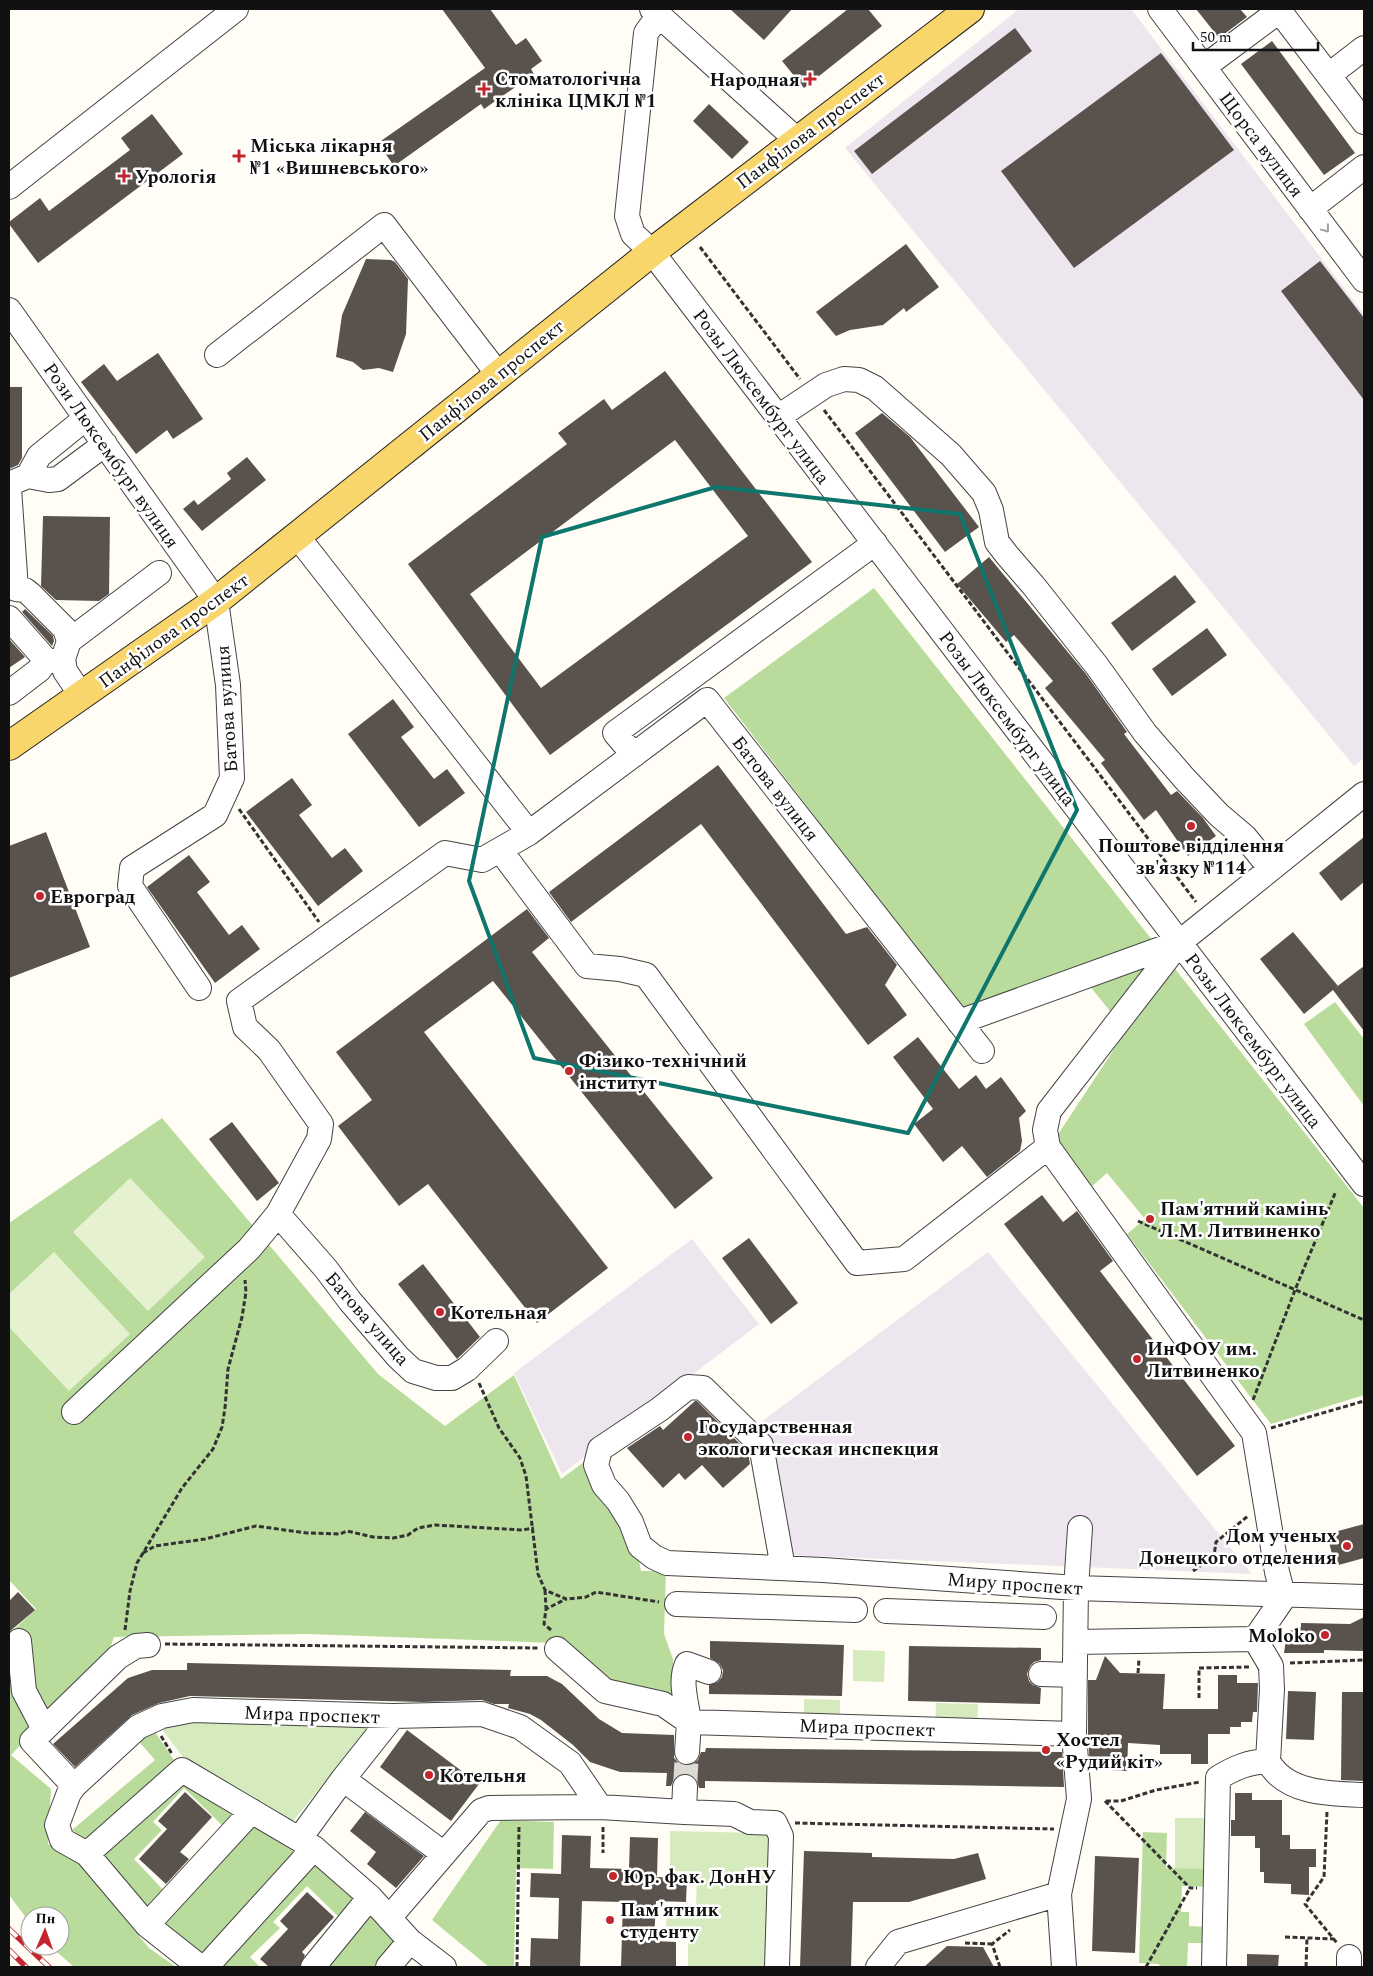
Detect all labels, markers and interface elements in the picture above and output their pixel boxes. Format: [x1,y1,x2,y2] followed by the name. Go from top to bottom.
[1193,20,1318,52] scale bar
[1200,26,1232,49] text: 50 m
[495,65,656,116] place label: Стоматологічна клініка ЦМКЛ №1
[730,65,892,197] street label: Панфілова проспект
[709,66,800,95] place label: Народная
[804,73,816,85] marker: Народная
[477,82,491,96] marker: Стоматологічна клініка ЦМКЛ №1
[1211,86,1310,204] street label: Щорса вулиця
[250,132,429,183] place label: Міська лікарня №1 «Вишневського»
[232,149,246,163] marker: Міська лікарня №1 «Вишневського»
[135,163,216,192] place label: Урологія
[117,169,131,183] marker: Урологія
[1320,223,1329,233] one-way arrow
[685,303,837,491] street label: Розы Люксембург улица
[413,313,571,449] street label: Панфілова проспект
[35,357,186,555] street label: Рози Люксембург вулиця
[92,567,255,696] street label: Панфілова проспект
[931,625,1083,813] street label: Розы Люксембург улица
[209,644,246,774] street label: Батова вулиця
[724,730,826,848] street label: Батова вулиця
[1185,820,1197,832] marker: Поштове відділення зв'язку №114
[1098,832,1284,883] place label: Поштове відділення зв'язку №114
[50,883,135,912] place label: Евроград
[34,890,46,902] marker: Евроград
[1177,947,1329,1135] street label: Розы Люксембург улица
[579,1047,747,1098] place label: Фізико-технічний інститут
[563,1065,575,1077] marker: Фізико-технічний інститут
[1160,1195,1328,1246] place label: Пам'ятний камінь Л.М. Литвиненко
[1144,1213,1156,1225] marker: Пам'ятний камінь Л.М. Литвиненко
[318,1265,417,1373] street label: Батова улица
[450,1299,547,1328] place label: Котельная
[434,1306,446,1318] marker: Котельная
[1147,1335,1260,1386] place label: ИнФОУ им. Литвиненко
[1131,1353,1143,1365] marker: ИнФОУ им. Литвиненко
[698,1413,939,1464] place label: Государственная экологическая инспекция
[682,1431,694,1443] marker: Государственная экологическая инспекция
[1139,1522,1338,1573] place label: Дом ученых Донецкого отделения
[1341,1540,1353,1552] marker: Дом ученых Донецкого отделения
[946,1565,1084,1604] street label: Миру проспект
[1248,1622,1315,1651] place label: Moloko
[1319,1629,1331,1641] marker: Moloko
[243,1699,380,1732] street label: Мира проспект
[798,1712,935,1745] street label: Мира проспект
[1056,1726,1163,1777] place label: Хостел «Рудий кіт»
[1040,1744,1052,1756] marker: Хостел «Рудий кіт»
[439,1762,526,1791] place label: Котельня
[423,1769,435,1781] marker: Котельня
[623,1863,776,1892] place label: Юр. фак. ДонНУ
[607,1870,619,1882] marker: Юр. фак. ДонНУ
[620,1896,720,1947] place label: Пам'ятник студенту
[20,1906,70,1956] north arrow
[35,1908,56,1929] text: Пн
[604,1914,616,1926] marker: Пам'ятник студенту

